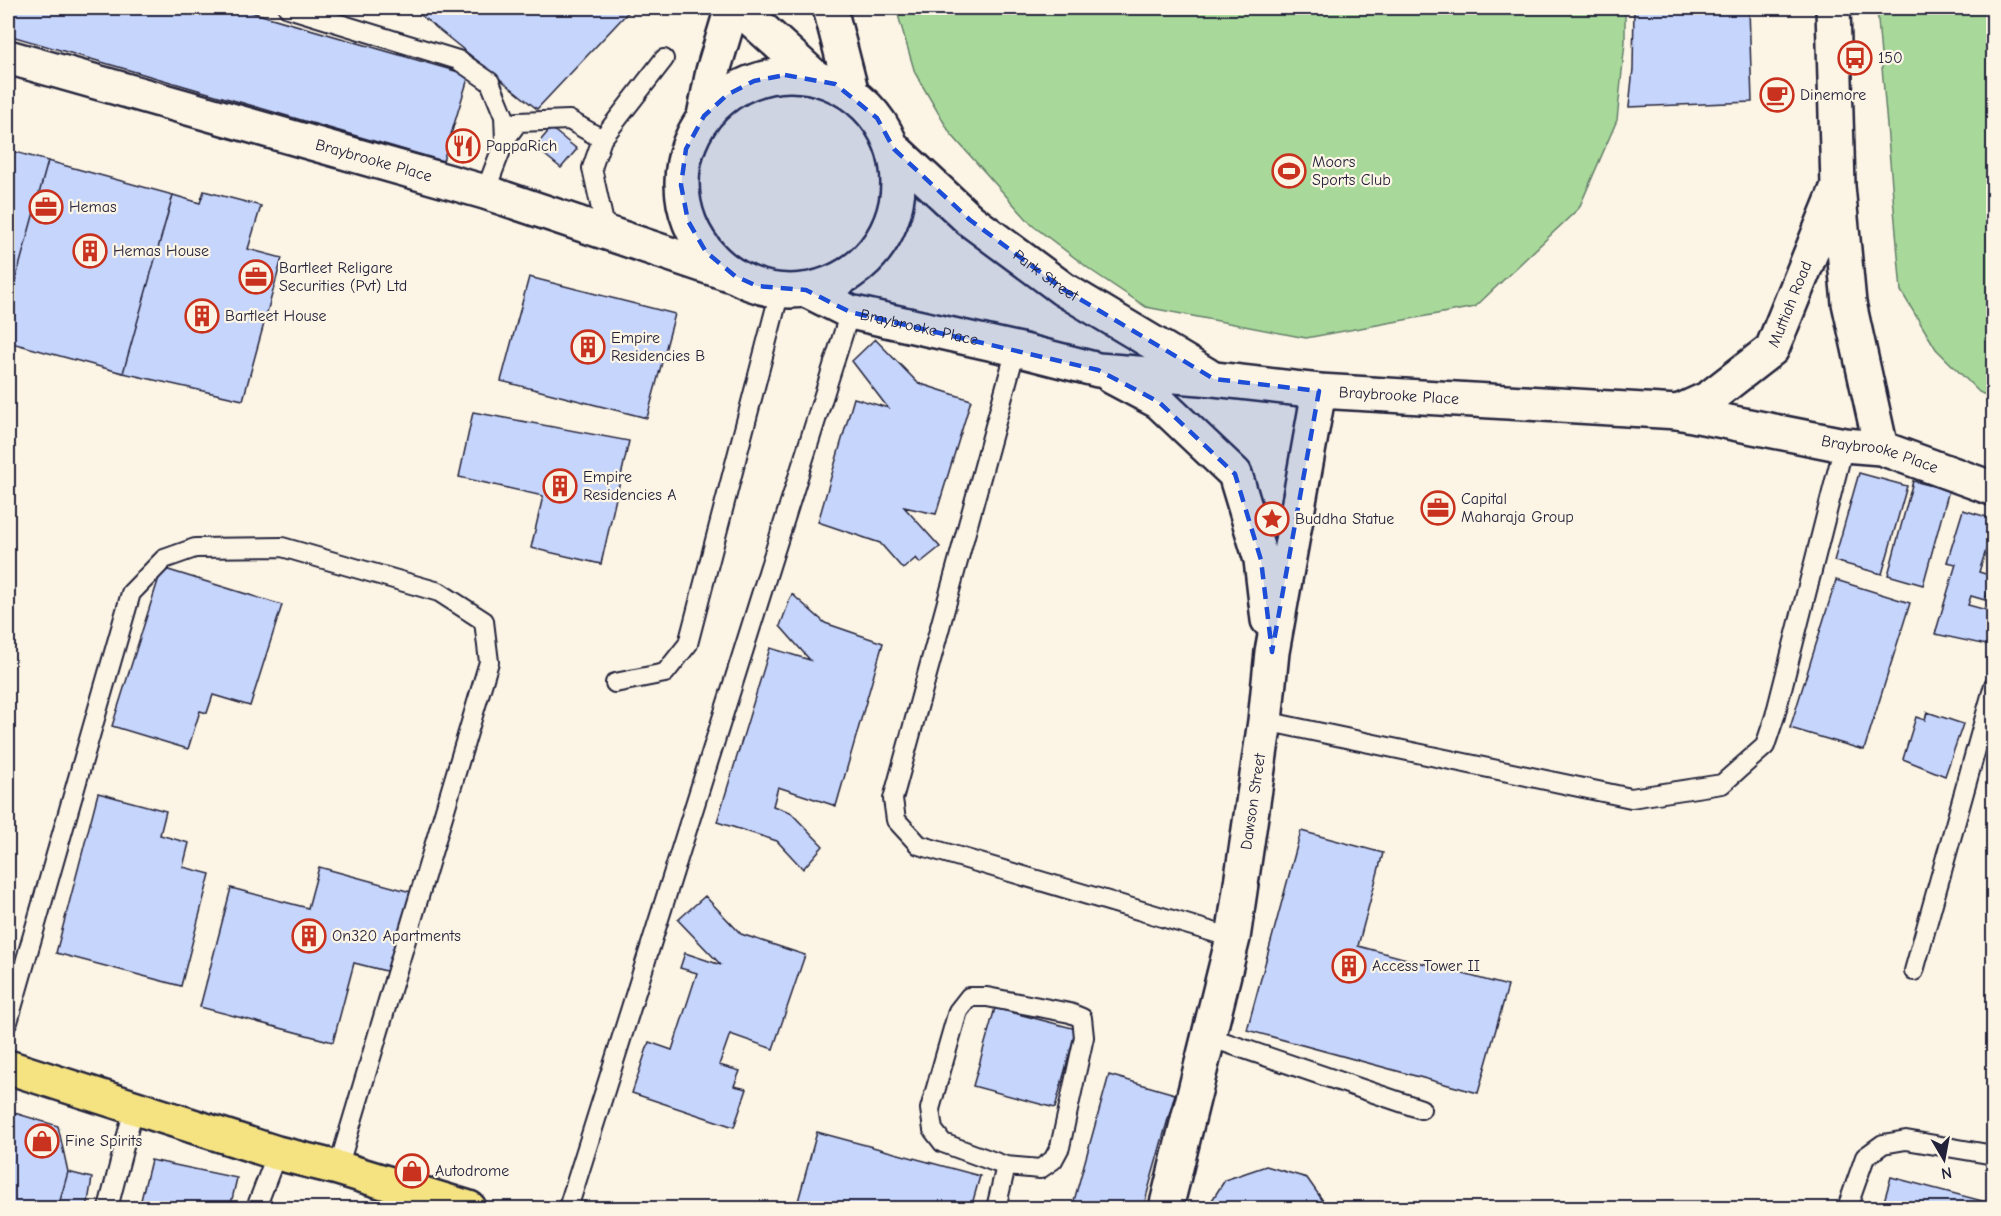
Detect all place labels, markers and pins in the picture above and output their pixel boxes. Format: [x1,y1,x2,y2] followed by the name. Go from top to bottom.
[1837,40,1873,76] bus stop icon: 150
[1878,49,1903,67] place label: 150
[1759,77,1795,113] cafe icon: Dinemore
[1800,86,1866,104] place label: Dinemore
[445,128,481,164] restaurant icon: PappaRich
[486,137,557,155] place label: PappaRich
[1271,153,1307,189] sports icon: Moors Sports Club
[1312,153,1391,189] place label: Moors Sports Club
[28,189,64,225] office icon: Hemas
[69,198,117,216] place label: Hemas
[72,233,108,269] building icon: Hemas House
[113,242,209,260] place label: Hemas House
[238,259,274,295] office icon: Bartleet Religare Securities (Pvt) Ltd
[279,259,407,295] place label: Bartleet Religare Securities (Pvt) Ltd
[184,298,220,334] building icon: Bartleet House
[225,307,326,325] place label: Bartleet House
[570,329,606,365] building icon: Empire Residencies B
[611,329,705,365] place label: Empire Residencies B
[542,468,578,504] building icon: Empire Residencies A
[583,468,677,504] place label: Empire Residencies A
[1420,490,1456,526] office icon: Capital Maharaja Group
[1461,490,1574,526] place label: Capital Maharaja Group
[1254,501,1290,537] place icon: Buddha Statue
[1295,510,1394,528] place label: Buddha Statue
[291,918,327,954] building icon: On320 Apartments
[332,927,461,945] place label: On320 Apartments
[1331,948,1367,984] building icon: Access Tower II
[1372,957,1480,975] place label: Access Tower II
[24,1123,60,1159] shop icon: Fine Spirits
[65,1132,143,1150] place label: Fine Spirits
[394,1153,430,1189] shop icon: Autodrome
[435,1162,509,1180] place label: Autodrome

